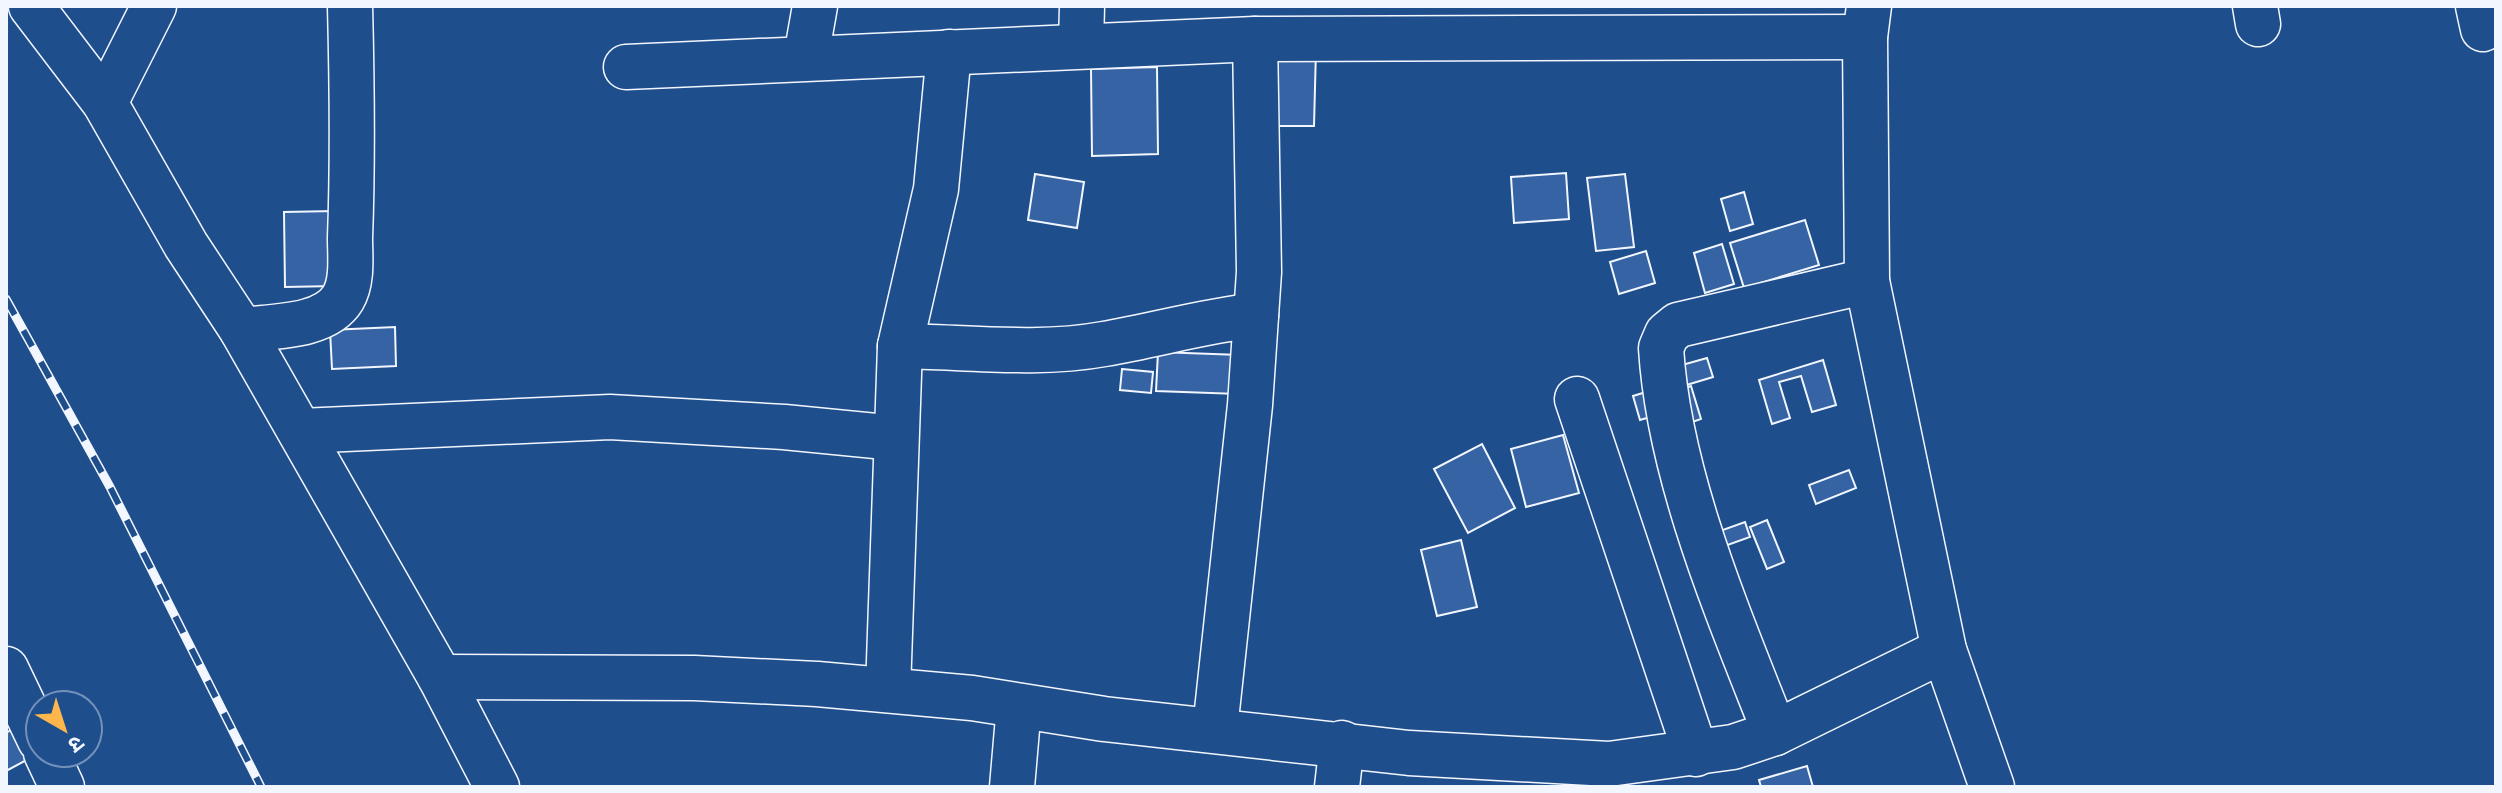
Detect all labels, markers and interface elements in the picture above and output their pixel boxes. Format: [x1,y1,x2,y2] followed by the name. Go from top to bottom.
[24,689,104,769] north arrow
[62,730,91,761] text: उ

